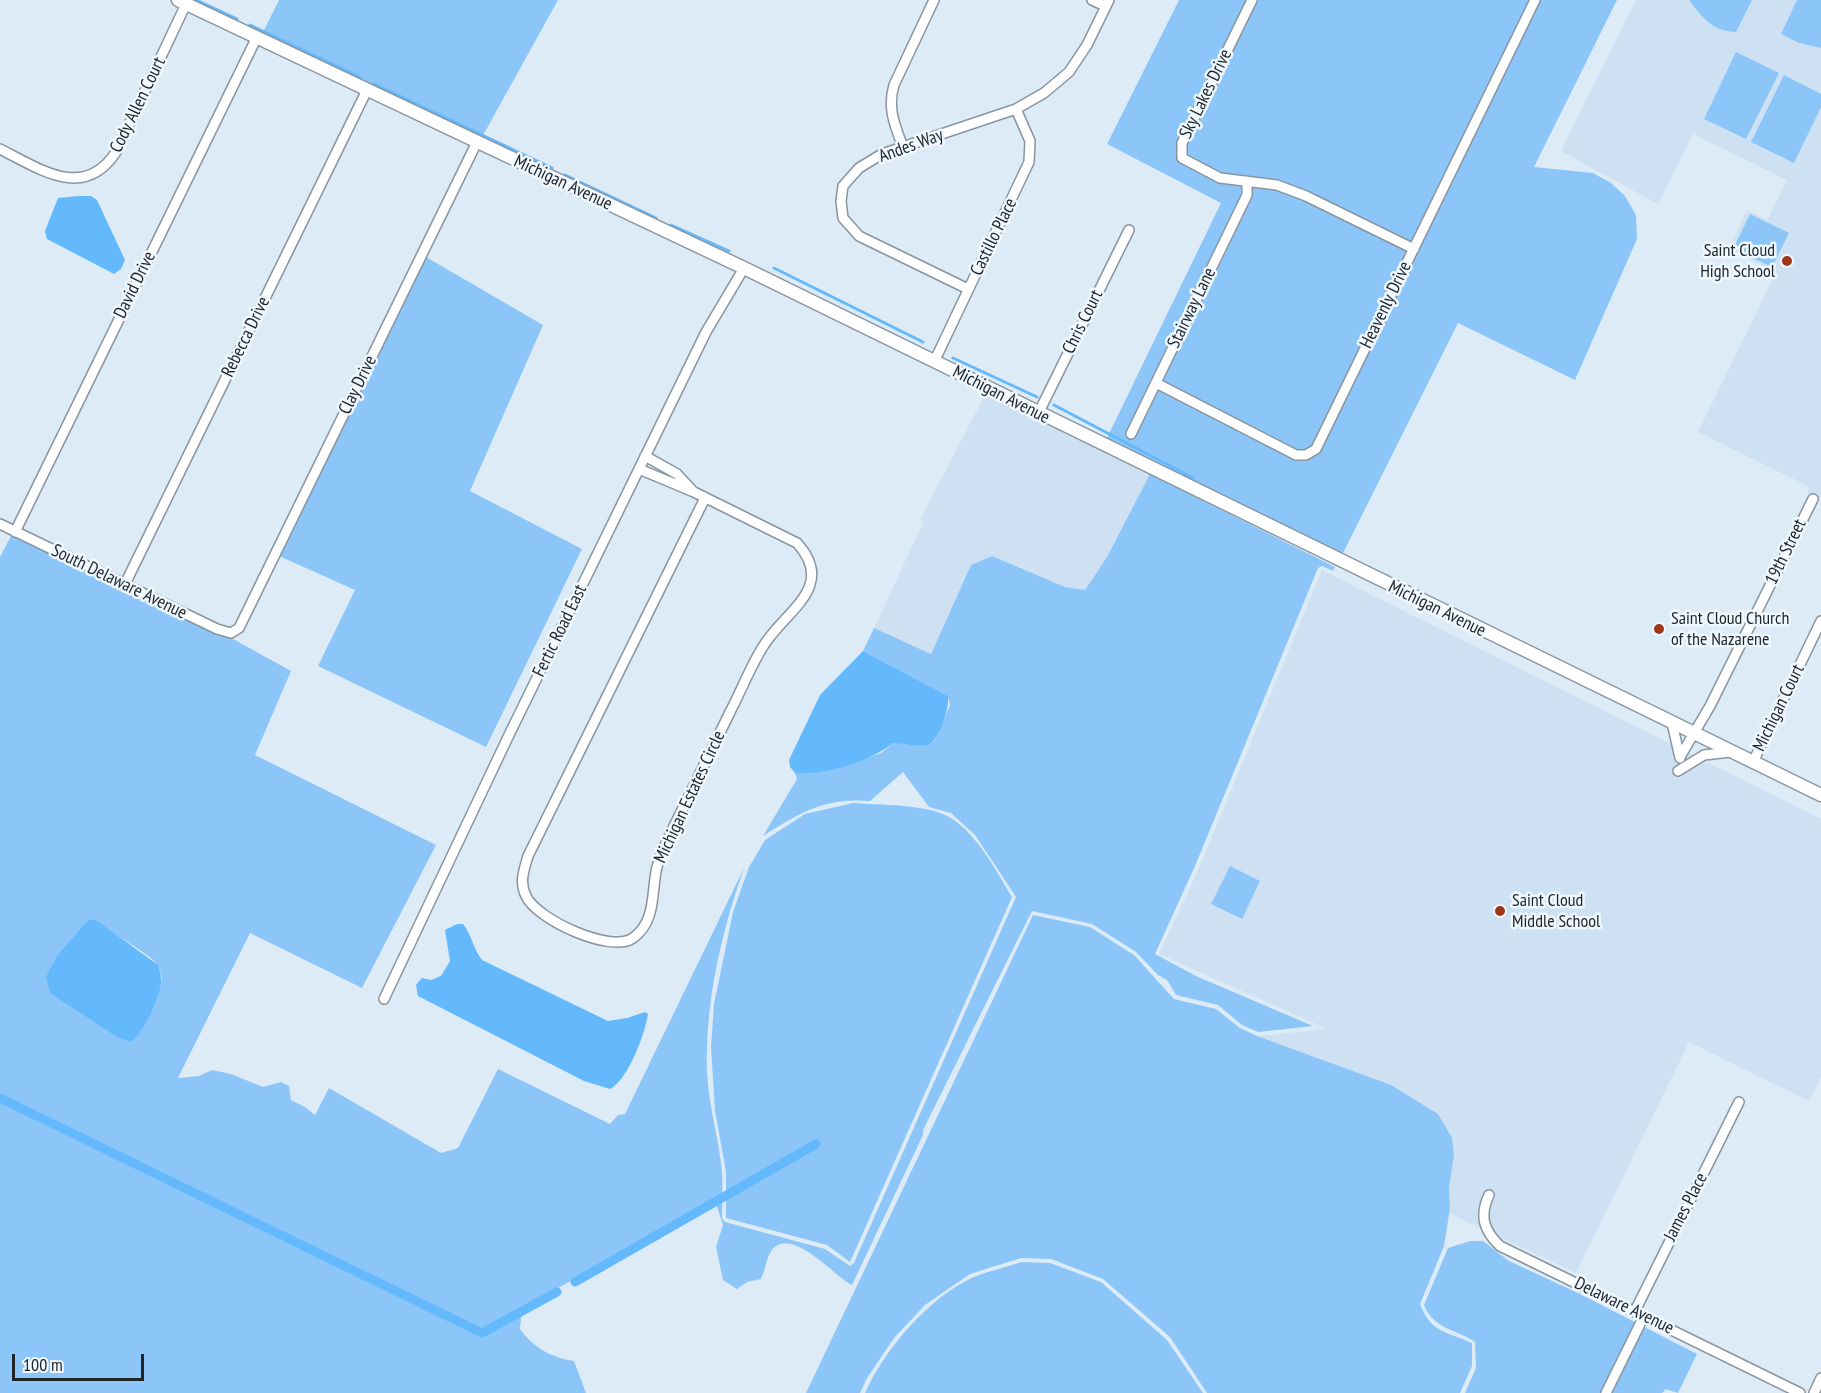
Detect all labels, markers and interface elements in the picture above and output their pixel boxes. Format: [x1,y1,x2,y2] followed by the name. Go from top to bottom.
[1175,46,1237,142] street label: Sky Lakes Drive
[106,54,170,156] street label: Cody Allen Court
[876,124,946,168] street label: Andes Way
[510,151,616,215] street label: Michigan Avenue
[966,195,1022,279] street label: Castillo Place
[1700,240,1775,282] place label: Saint Cloud High School
[110,248,160,322] street label: David Drive
[1780,254,1794,268] marker: Saint Cloud High School
[1356,258,1416,352] street label: Heavenly Drive
[1163,264,1221,352] street label: Stairway Lane
[1058,286,1108,358] street label: Chris Court
[217,293,275,381] street label: Rebecca Drive
[335,352,381,418] street label: Clay Drive
[949,361,1053,429] street label: Michigan Avenue
[1761,516,1811,588] street label: 19th Street
[48,540,190,624] street label: South Delaware Avenue
[1385,576,1489,642] street label: Michigan Avenue
[528,581,592,681] street label: Fertic Road East
[1671,608,1789,650] place label: Saint Cloud Church of the Nazarene
[1652,622,1666,636] marker: Saint Cloud Church of the Nazarene
[1749,661,1809,755] street label: Michigan Court
[650,727,730,867] street label: Michigan Estates Circle
[1512,890,1600,932] place label: Saint Cloud Middle School
[1493,904,1507,918] marker: Saint Cloud Middle School
[1660,1169,1712,1245] street label: James Place
[1571,1273,1677,1339] street label: Delaware Avenue
[15,1342,147,1380] scale bar
[23,1353,63,1376] text: 100 m

